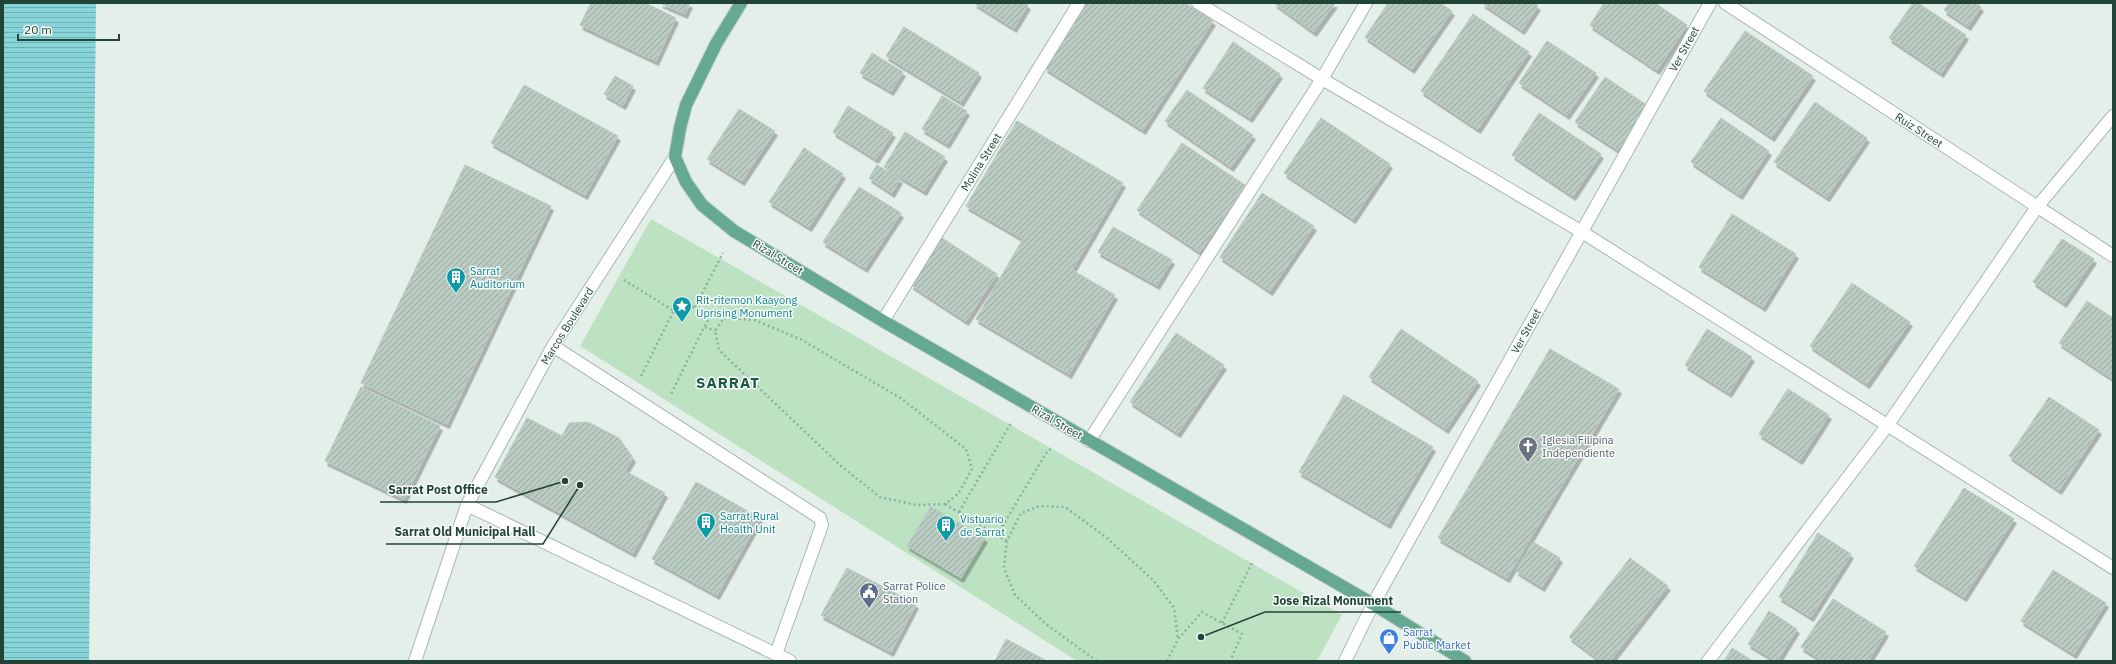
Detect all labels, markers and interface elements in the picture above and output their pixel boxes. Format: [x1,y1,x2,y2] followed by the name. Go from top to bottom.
[18,16,119,42] scale bar
[24,22,52,37] text: 20 m
[1666,24,1702,74] street label: Ver Street
[1893,109,1946,151] street label: Ruiz Street
[958,130,1004,194] street label: Molina Street
[750,236,806,278] street label: Rizal Street
[470,264,525,291] place label: Sarrat Auditorium
[445,266,467,294] building icon: Sarrat Auditorium
[538,285,596,367] street label: Marcos Boulevard
[696,293,797,320] place label: Rit-ritemon Kaayong Uprising Monument
[671,295,693,323] place icon: Rit-ritemon Kaayong Uprising Monument
[1508,306,1544,356] street label: Ver Street
[696,373,760,392] district label: SARRAT
[1029,402,1085,442] street label: Rizal Street
[1542,433,1615,460] place label: Iglesia Filipina Independiente
[1517,435,1539,463] church icon: Iglesia Filipina Independiente
[380,478,496,502] callout: Sarrat Post Office
[388,482,488,497] text: Sarrat Post Office
[720,509,779,536] place label: Sarrat Rural Health Unit
[695,511,717,539] building icon: Sarrat Rural Health Unit
[960,512,1005,539] place label: Vistuario de Sarrat
[935,514,957,542] building icon: Vistuario de Sarrat
[386,520,543,544] callout: Sarrat Old Municipal Hall
[395,524,536,539] text: Sarrat Old Municipal Hall
[883,579,945,606] place label: Sarrat Police Station
[858,581,880,609] public building icon: Sarrat Police Station
[1265,588,1401,612] callout: Jose Rizal Monument
[1273,593,1394,608] text: Jose Rizal Monument
[1403,625,1471,652] place label: Sarrat Public Market
[1378,627,1400,655] shop icon: Sarrat Public Market

